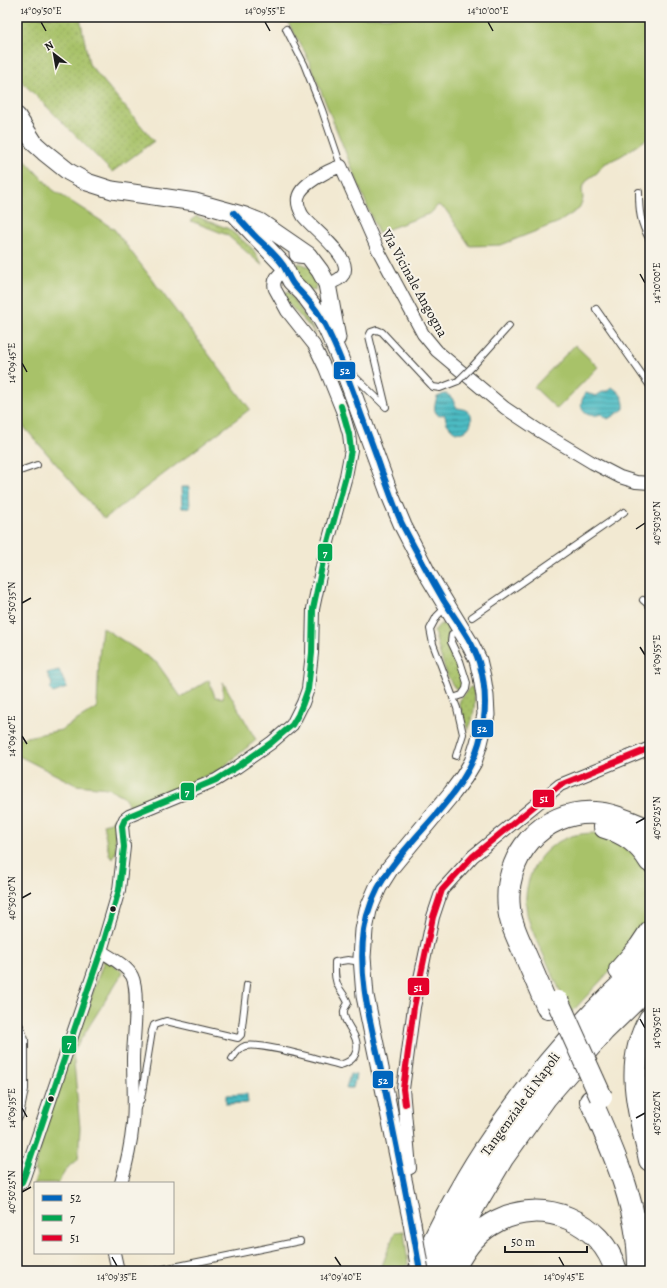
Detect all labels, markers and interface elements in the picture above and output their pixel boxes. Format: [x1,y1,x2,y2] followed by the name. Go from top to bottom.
[20,4,62,17] text: 14°09'50"E
[245,4,285,17] text: 14°09'55"E
[467,4,509,17] text: 14°10'00"E
[34,34,74,74] north arrow
[42,37,56,54] text: N
[377,225,452,341] street label: Via Vicinale Angogna
[650,262,663,304] text: 14°10'00"E
[5,343,18,383] text: 14°09'45"E
[333,361,356,380] line badge: 52
[340,363,351,378] text: 52
[650,501,663,545] text: 40°50'30"N
[317,543,333,562] line badge: 7
[323,546,328,561] text: 7
[5,582,18,624] text: 40°50'35"N
[650,635,663,675] text: 14°09'55"E
[5,715,18,757] text: 14°09'40"E
[471,719,494,738] line badge: 52
[477,721,488,736] text: 52
[180,782,195,801] line badge: 7
[185,785,190,800] text: 7
[532,789,555,808] line badge: 51
[540,791,548,806] text: 51
[650,796,663,840] text: 40°50'25"N
[5,876,18,920] text: 40°50'30"N
[108,904,118,914] unlabelled marker
[407,977,430,996] line badge: 51
[414,980,422,995] text: 51
[650,1007,663,1049] text: 14°09'50"E
[61,1035,77,1054] line badge: 7
[67,1037,72,1052] text: 7
[476,1049,564,1160] street label: Tangenziale di Napoli
[372,1070,394,1089] line badge: 52
[378,1073,389,1088] text: 52
[5,1088,18,1128] text: 14°09'35"E
[650,1091,663,1135] text: 40°50'20"N
[46,1094,56,1104] unlabelled marker
[5,1170,18,1214] text: 40°50'25"N
[34,1182,174,1254] legend
[70,1190,81,1206] text: 52
[70,1210,76,1226] text: 7
[505,1228,587,1254] scale bar
[70,1230,79,1246] text: 51
[511,1234,535,1250] text: 50 m
[97,1270,137,1283] text: 14°09'35"E
[320,1270,362,1283] text: 14°09'40"E
[544,1270,584,1283] text: 14°09'45"E

